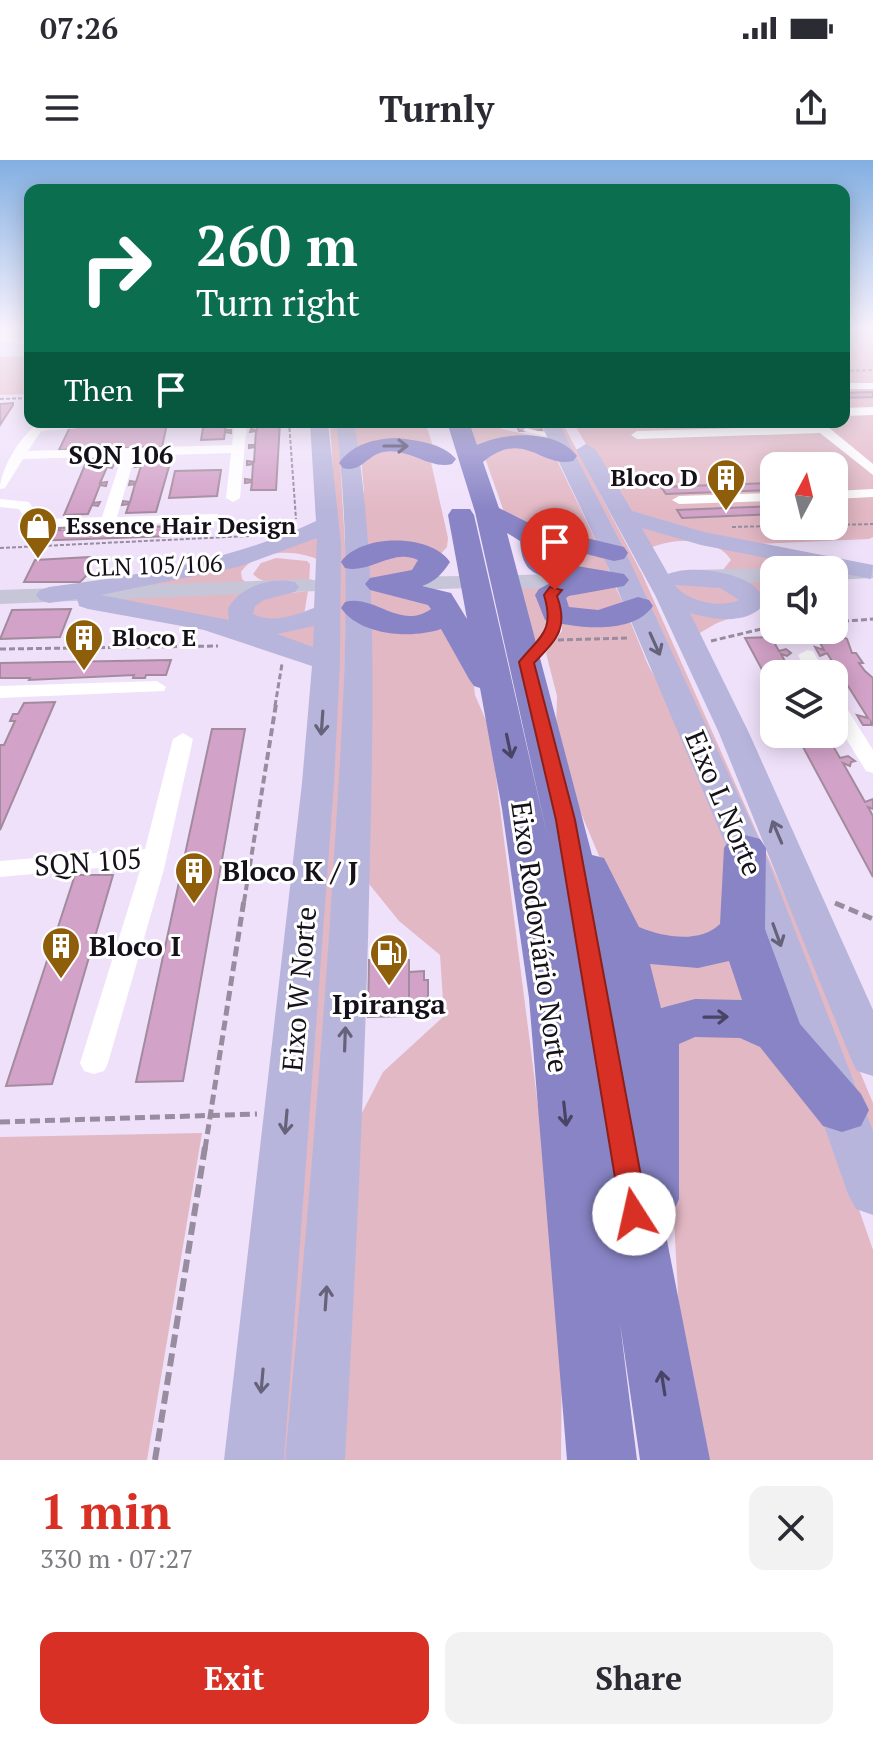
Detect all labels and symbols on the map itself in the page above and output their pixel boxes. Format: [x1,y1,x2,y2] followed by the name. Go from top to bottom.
[69,437,173,471] district label: SQN 106
[382,438,409,454] one-way arrow
[760,452,848,540] north arrow
[705,457,747,512] building icon: Bloco D
[611,461,698,493] place label: Bloco D
[17,505,59,560] shop icon: Essence Hair Design
[521,508,589,590] pin
[66,509,297,541] place label: Essence Hair Design
[85,547,223,583] street label: CLN 105/106
[63,617,105,672] building icon: Bloco E
[112,621,196,653] place label: Bloco E
[648,631,663,656] one-way arrow
[314,709,329,736] one-way arrow
[677,724,772,881] street label: Eixo L Norte
[502,733,517,758] one-way arrow
[503,799,578,1075] street label: Eixo Rodoviário Norte
[768,821,783,845] one-way arrow
[33,839,143,884] street label: SQN 105
[173,850,215,905] building icon: Bloco K / J
[222,852,358,889] place label: Bloco K / J
[273,905,324,1073] street label: Eixo W Norte
[771,922,785,947] one-way arrow
[40,925,82,980] building icon: Bloco I
[89,927,181,964] place label: Bloco I
[368,932,410,987] fuel station icon: Ipiranga
[332,985,446,1022] place label: Ipiranga
[702,1010,729,1025] one-way arrow
[337,1026,352,1053] one-way arrow
[557,1100,572,1127] one-way arrow
[279,1108,294,1135] one-way arrow
[592,1172,676,1256] position arrow
[319,1285,334,1312] one-way arrow
[254,1367,269,1394] one-way arrow
[655,1371,670,1396] one-way arrow

